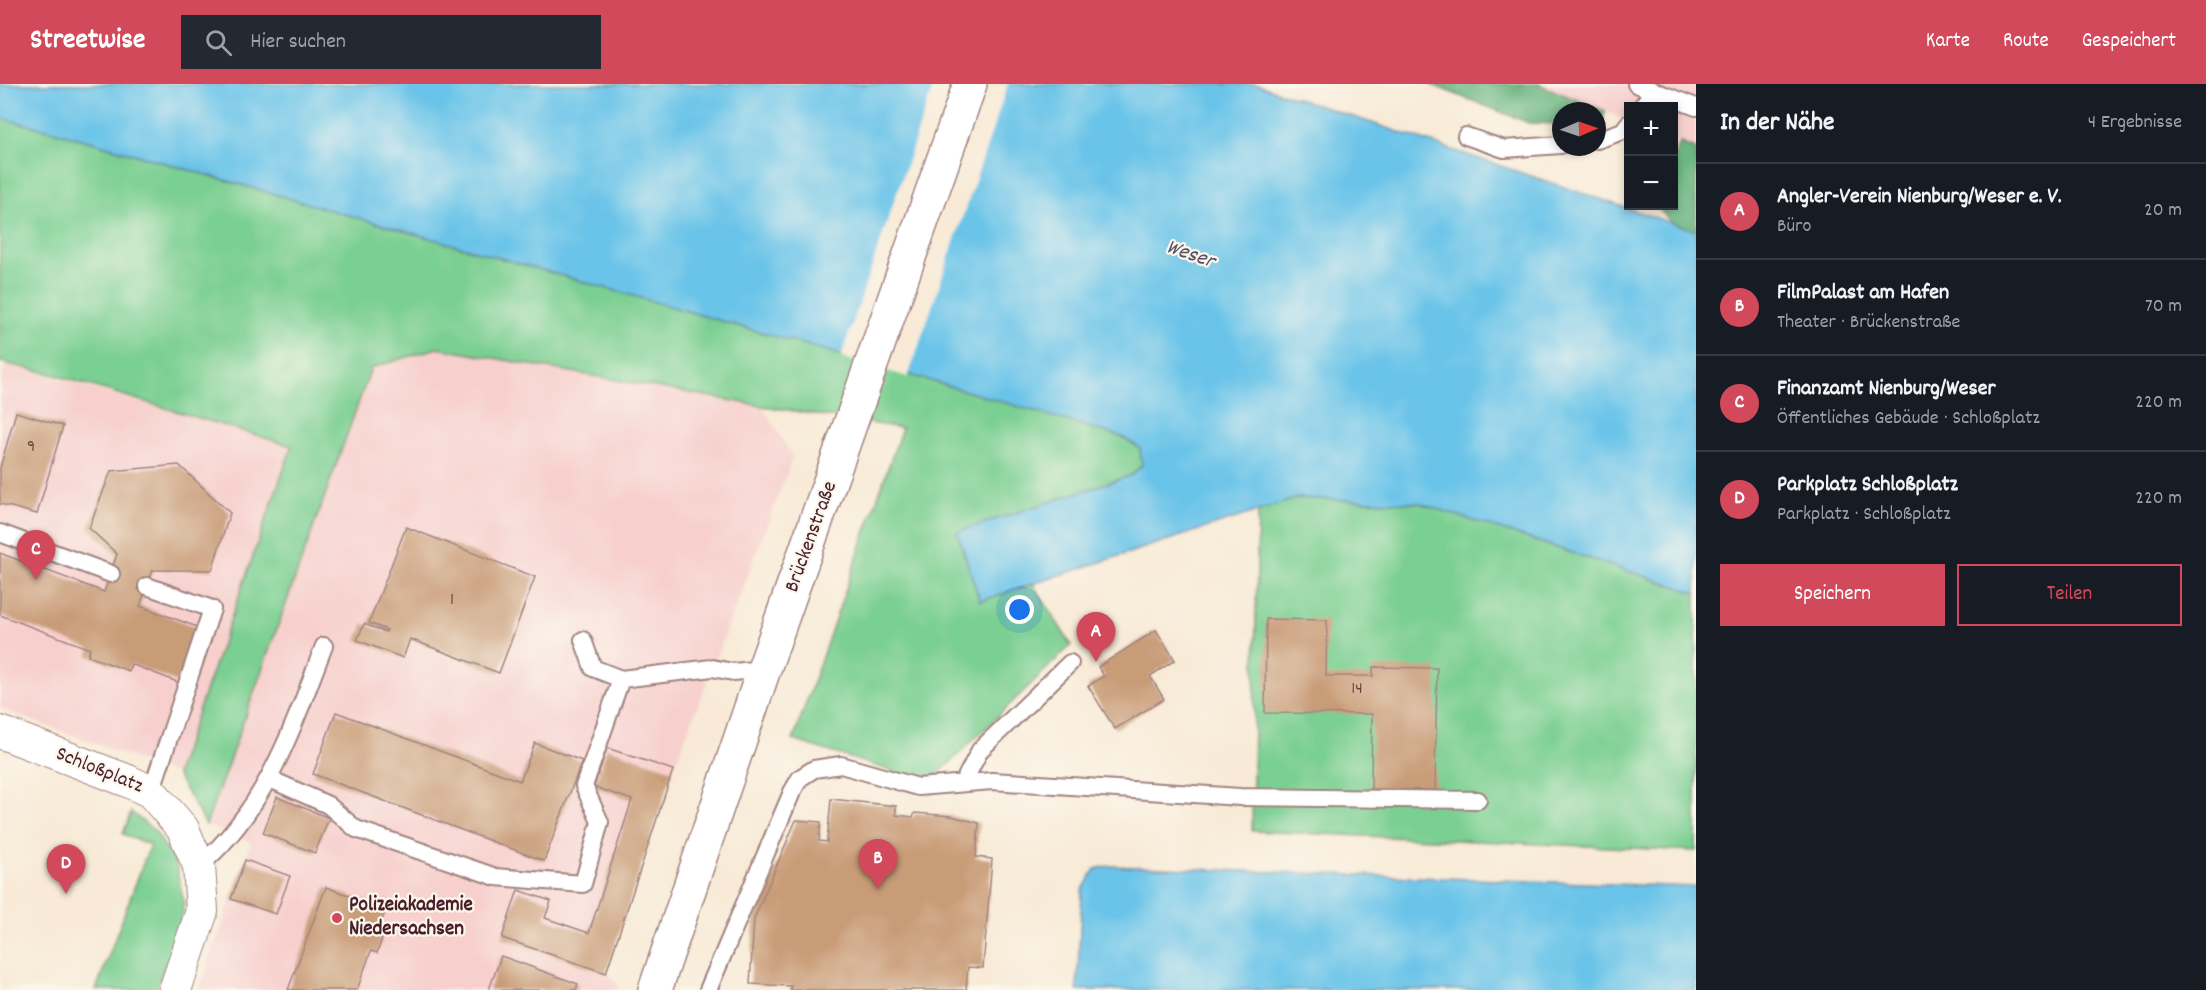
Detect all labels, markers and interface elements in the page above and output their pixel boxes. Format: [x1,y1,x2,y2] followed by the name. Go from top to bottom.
[181,15,601,69] search box
[30,22,145,62] text: Streetwise
[202,26,235,59] icon: search
[250,27,346,58] text: Hier suchen
[1926,27,1970,57] text: Karte
[2003,27,2049,57] text: Route
[2082,27,2176,57] text: Gespeichert
[1552,102,1606,156] north arrow
[1624,102,1678,210] map controls
[1624,102,1678,156] button: +
[1720,105,1834,142] text: In der Nähe
[2088,109,2182,137] text: 4 Ergebnisse
[1624,156,1678,210] button: −
[1777,182,2062,213] text: Angler-Verein Nienburg/Weser e. V.
[1734,197,1745,225] text: A
[2144,197,2182,225] text: 20 m
[1777,213,1811,241] text: Büro
[1162,232,1221,279] water label: Weser
[1777,278,1949,309] text: FilmPalast am Hafen
[1735,293,1744,321] text: B
[2145,293,2182,321] text: 70 m
[1777,309,1960,337] text: Theater · Brückenstraße
[1777,374,1996,405] text: Finanzamt Nienburg/Weser
[1735,389,1744,417] text: C
[2135,389,2182,417] text: 220 m
[1777,405,2040,433] text: Öffentliches Gebäude · Schloßplatz
[27,435,35,460] house number: 9
[1777,470,1958,501] text: Parkplatz Schloßplatz
[778,477,846,597] street label: Brückenstraße
[1734,485,1745,513] text: D
[2135,485,2182,513] text: 220 m
[1777,501,1951,529] text: Parkplatz · Schloßplatz
[16,530,56,580] pin: C
[1720,564,1945,626] button: Speichern
[1957,564,2182,626] button: Teilen
[450,588,454,613] house number: 1
[1005,595,1034,624] your location
[1076,612,1116,662] pin: A
[1351,677,1363,702] house number: 14
[51,740,147,802] street label: Schloßplatz
[858,840,898,889] pin: B
[46,844,86,894] pin: D
[349,891,473,945] place label: Polizeiakademie Niedersachsen
[330,911,344,925] marker: Polizeiakademie Niedersachsen

